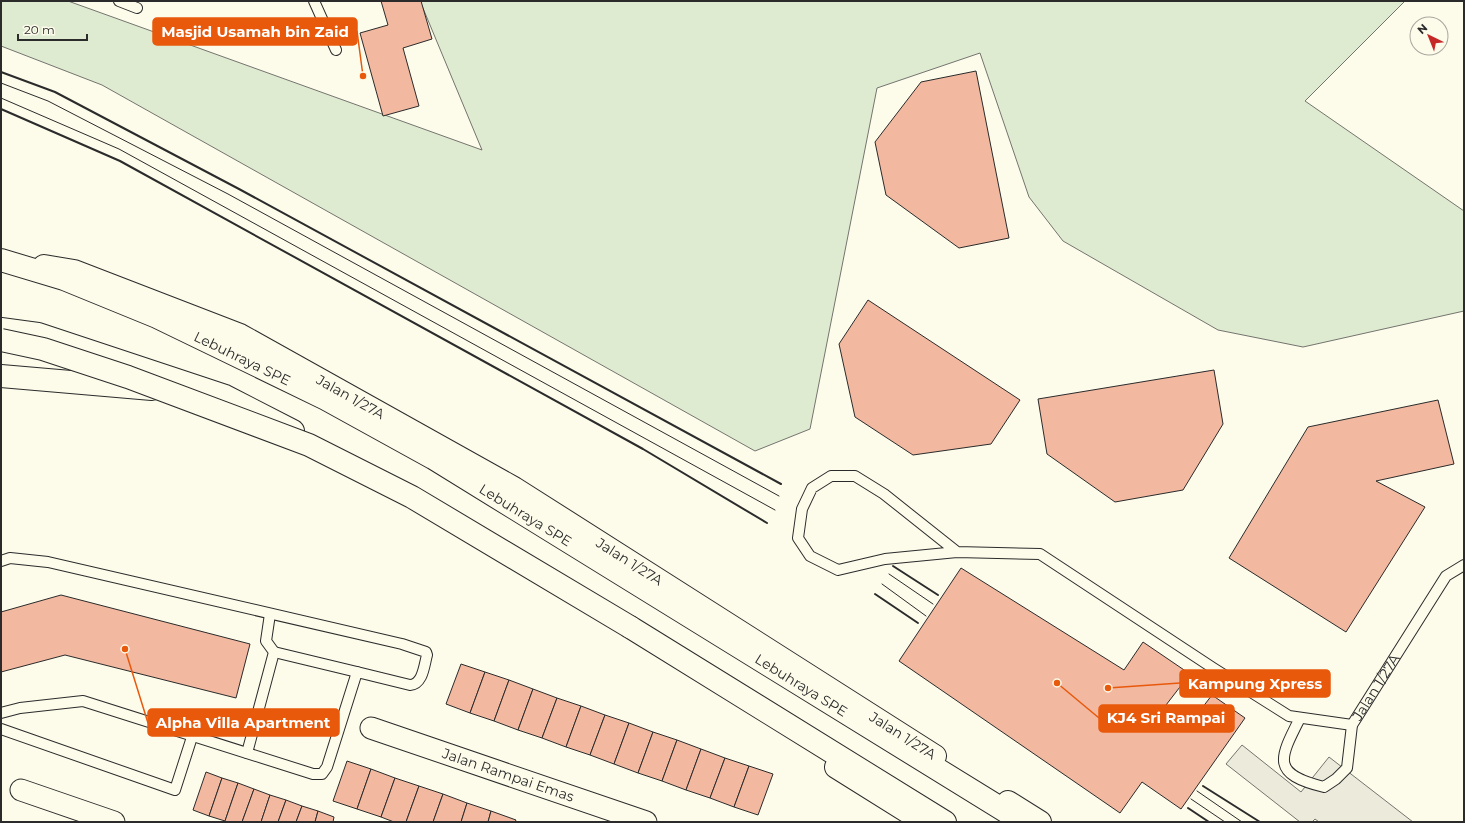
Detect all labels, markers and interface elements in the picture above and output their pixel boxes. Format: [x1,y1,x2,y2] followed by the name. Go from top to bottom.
[18,16,87,42] scale bar
[1409,16,1449,56] north arrow
[153,18,357,45] callout: Masjid Usamah bin Zaid
[1414,21,1430,37] text: N
[24,22,55,37] text: 20 m
[161,22,349,41] text: Masjid Usamah bin Zaid
[191,327,293,389] street label: Lebuhraya SPE
[312,370,389,423] street label: Jalan 1/27A
[476,480,575,550] street label: Lebuhraya SPE
[592,533,667,590] street label: Jalan 1/27A
[752,650,851,720] street label: Lebuhraya SPE
[1348,650,1404,725] street label: Jalan 1/27A
[1180,670,1330,697] callout: Kampung Xpress
[1188,674,1322,693] text: Kampung Xpress
[1099,705,1234,732] callout: KJ4 Sri Rampai
[865,707,940,764] street label: Jalan 1/27A
[1107,708,1225,727] text: KJ4 Sri Rampai
[148,709,339,736] callout: Alpha Villa Apartment
[155,713,331,732] text: Alpha Villa Apartment
[439,744,577,806] street label: Jalan Rampai Emas

